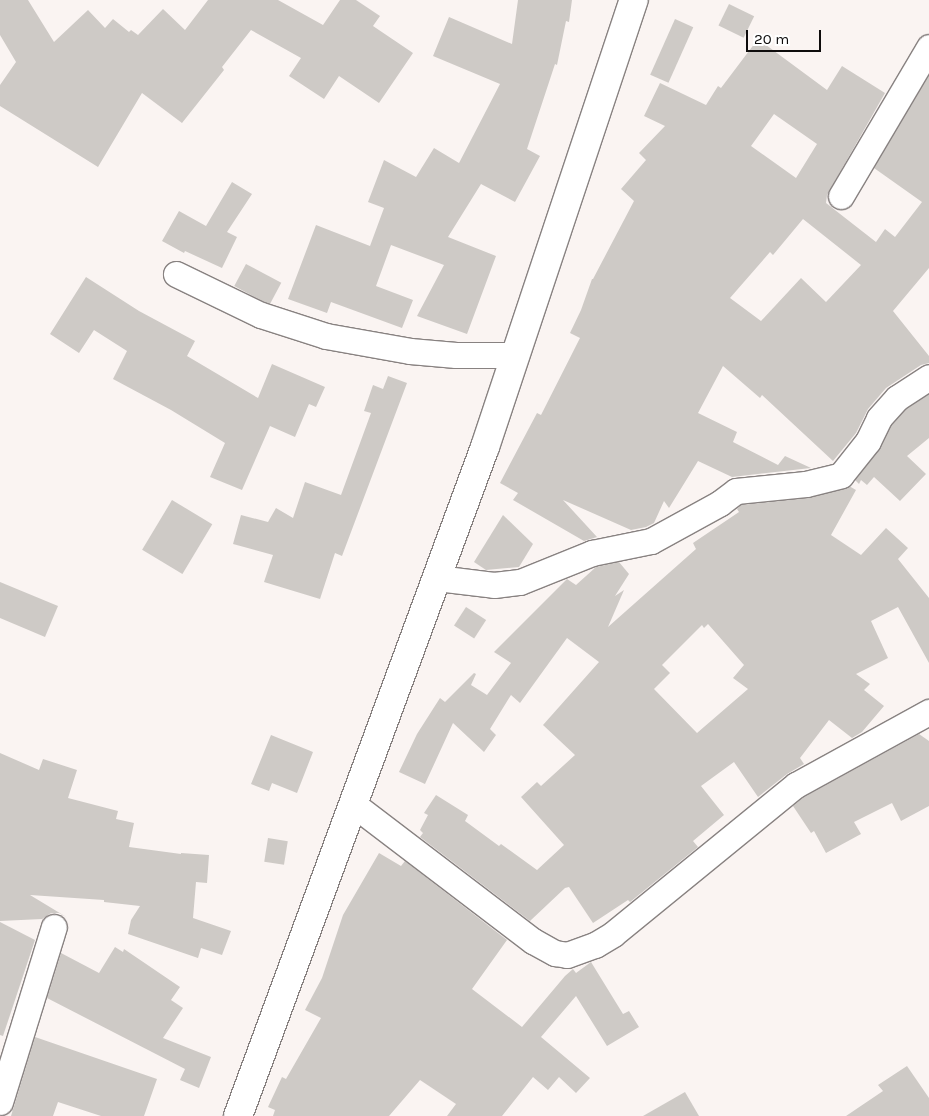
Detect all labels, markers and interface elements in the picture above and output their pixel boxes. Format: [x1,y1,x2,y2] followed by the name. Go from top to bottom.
[749,20,824,52] scale bar
[754,30,789,48] text: 20 m

